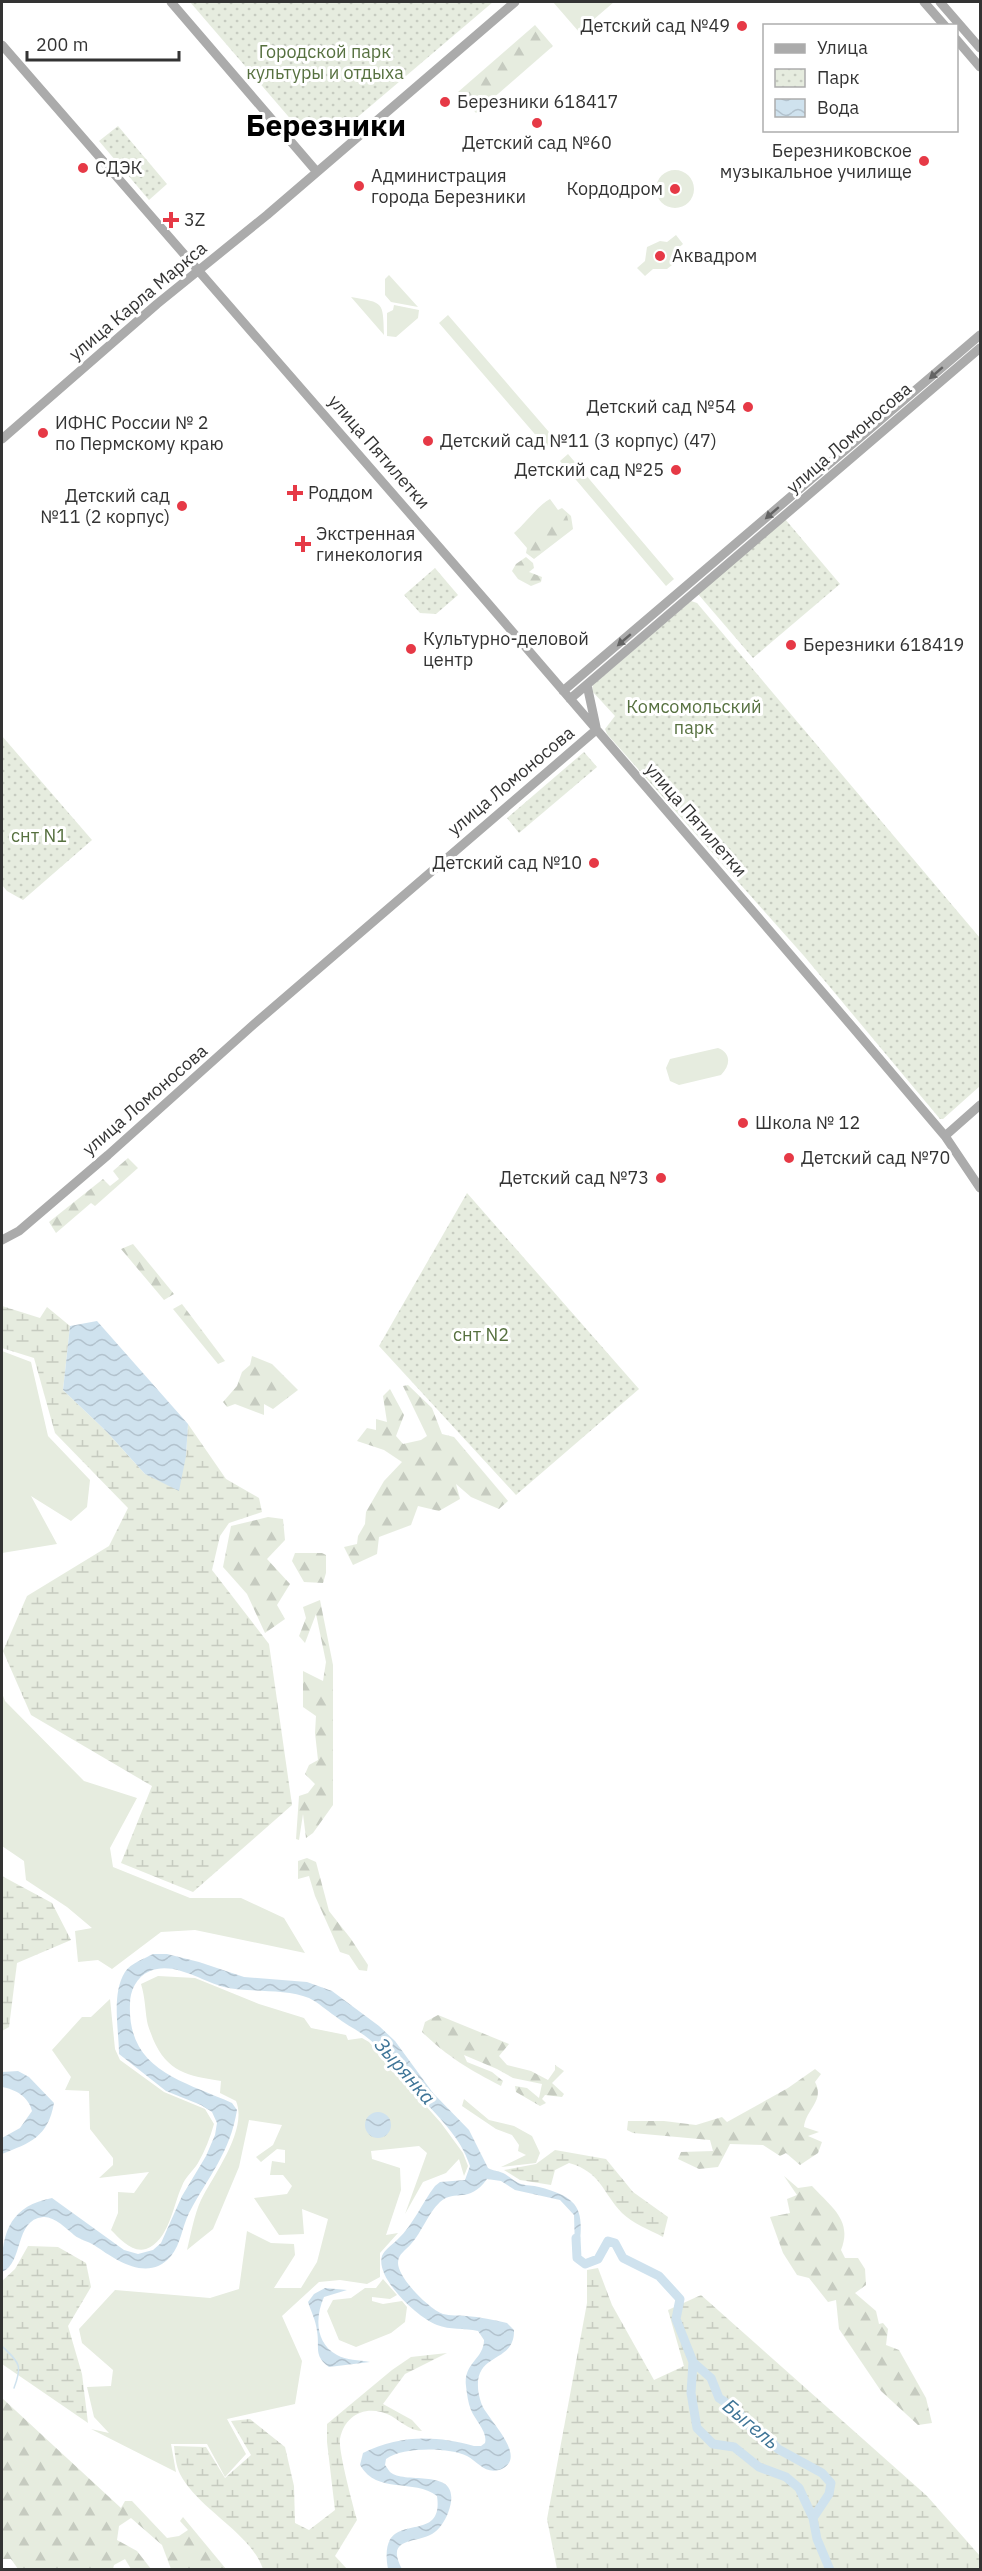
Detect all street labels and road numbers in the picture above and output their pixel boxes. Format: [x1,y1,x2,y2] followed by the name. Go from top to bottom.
[64,236,212,365] street label: улица Карла Маркса
[781,377,916,498] street label: улица Ломоносова
[323,390,435,514] street label: улица Пятилетки
[443,721,579,840] street label: улица Ломоносова
[640,758,752,882] street label: улица Пятилетки
[77,1039,212,1160] street label: улица Ломоносова

